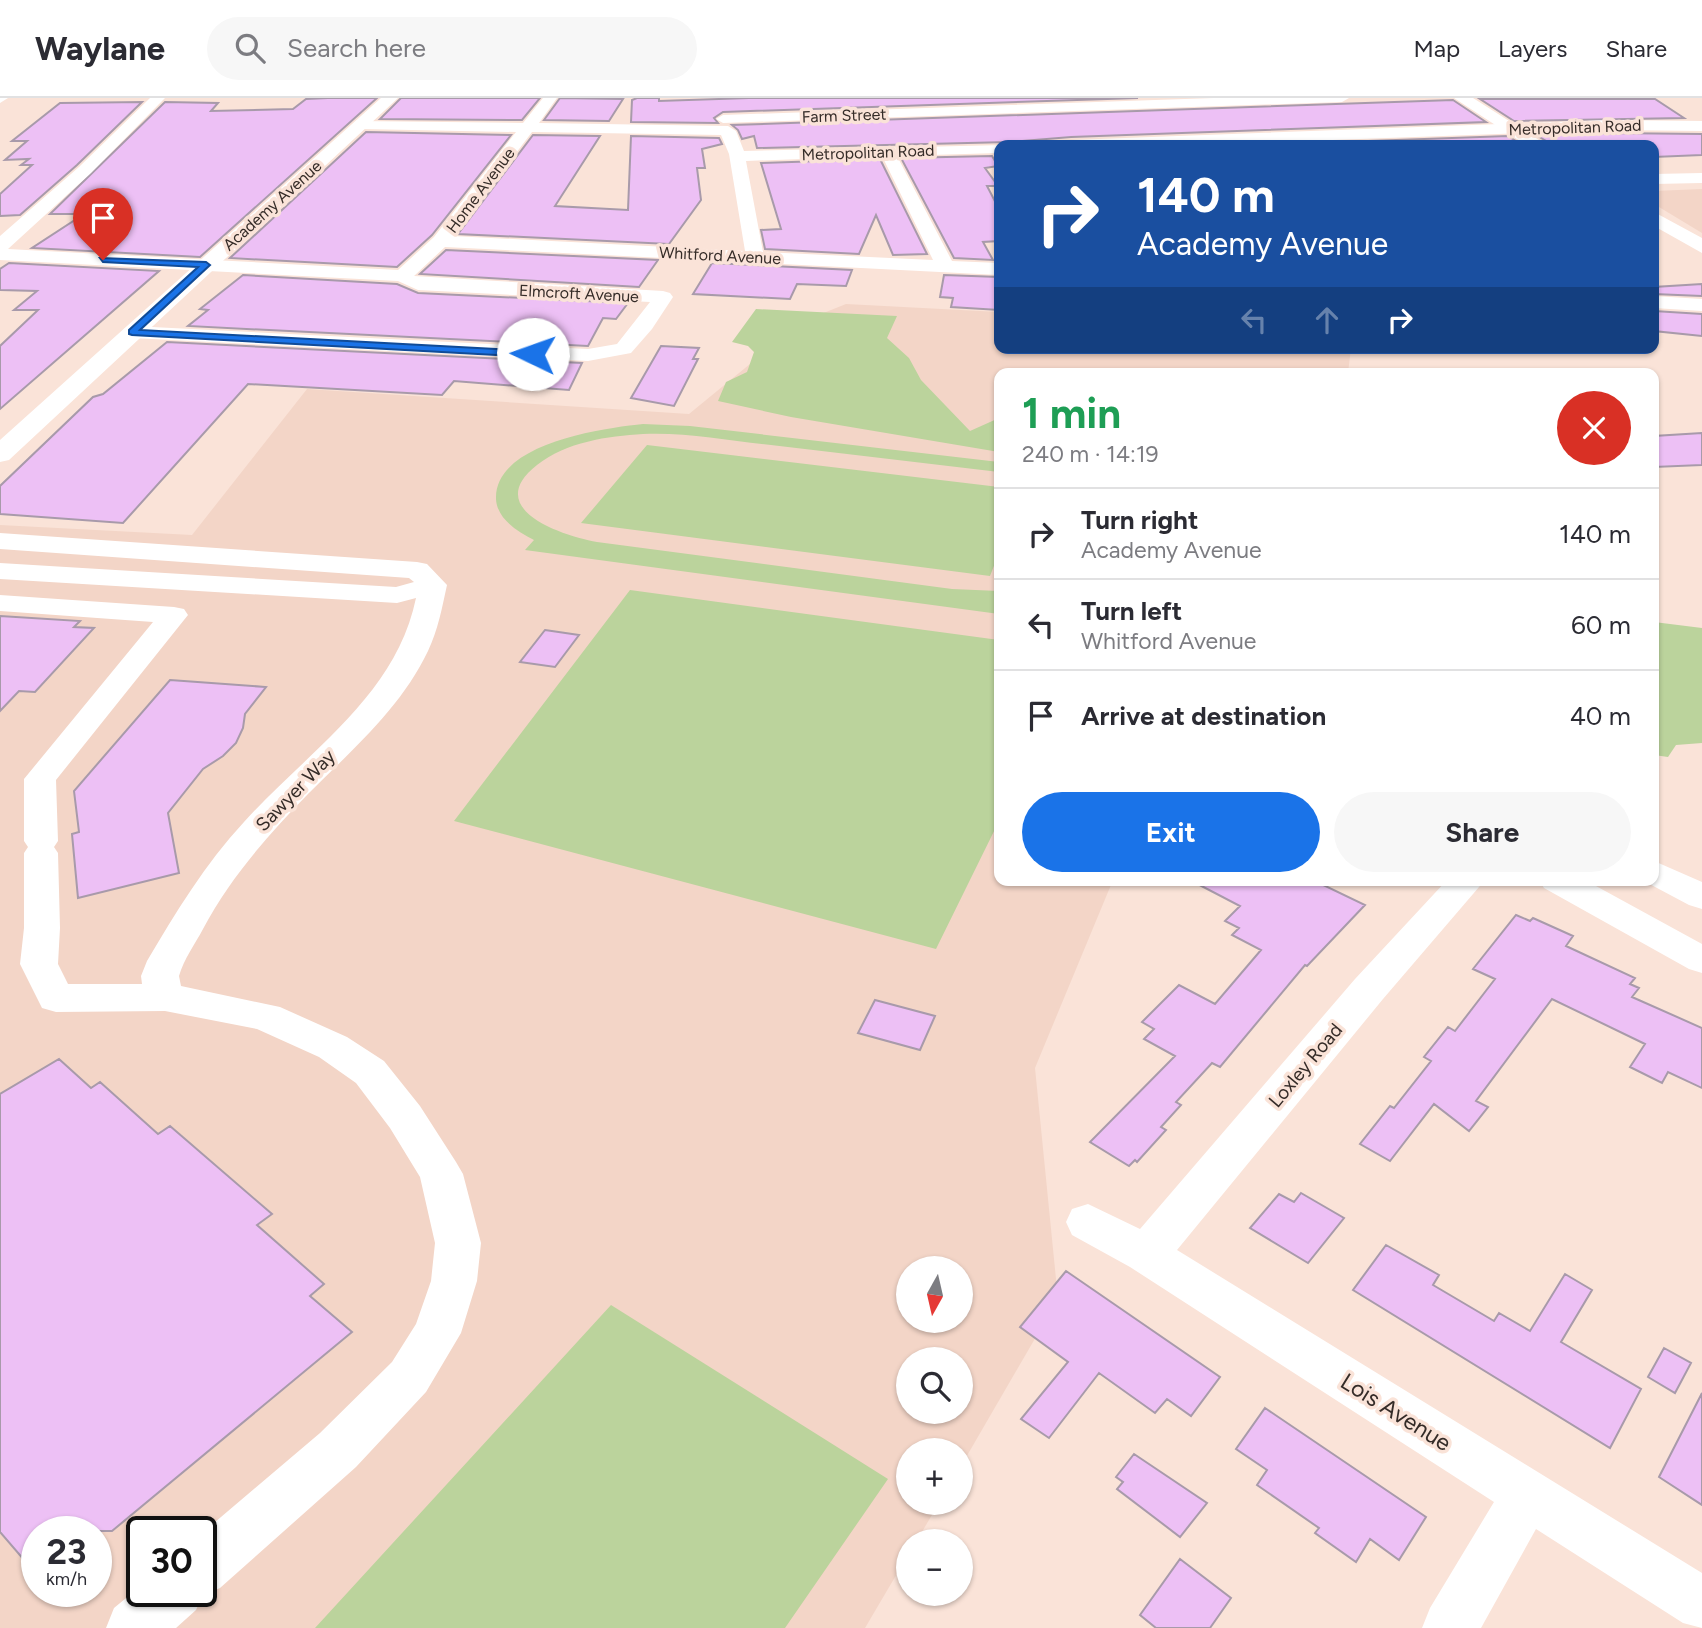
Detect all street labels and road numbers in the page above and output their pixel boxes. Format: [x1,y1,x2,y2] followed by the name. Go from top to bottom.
[801,105,887,126] street label: Farm Street
[1508,116,1642,139] street label: Metropolitan Road
[801,141,935,164] street label: Metropolitan Road
[442,144,519,237] street label: Home Avenue
[219,156,326,254] street label: Academy Avenue
[659,243,782,268] street label: Whitford Avenue
[519,281,640,306] street label: Elmcroft Avenue
[251,745,340,836] street label: Sawyer Way
[1264,1019,1347,1112] street label: Loxley Road
[1336,1367,1456,1457] street label: Lois Avenue

